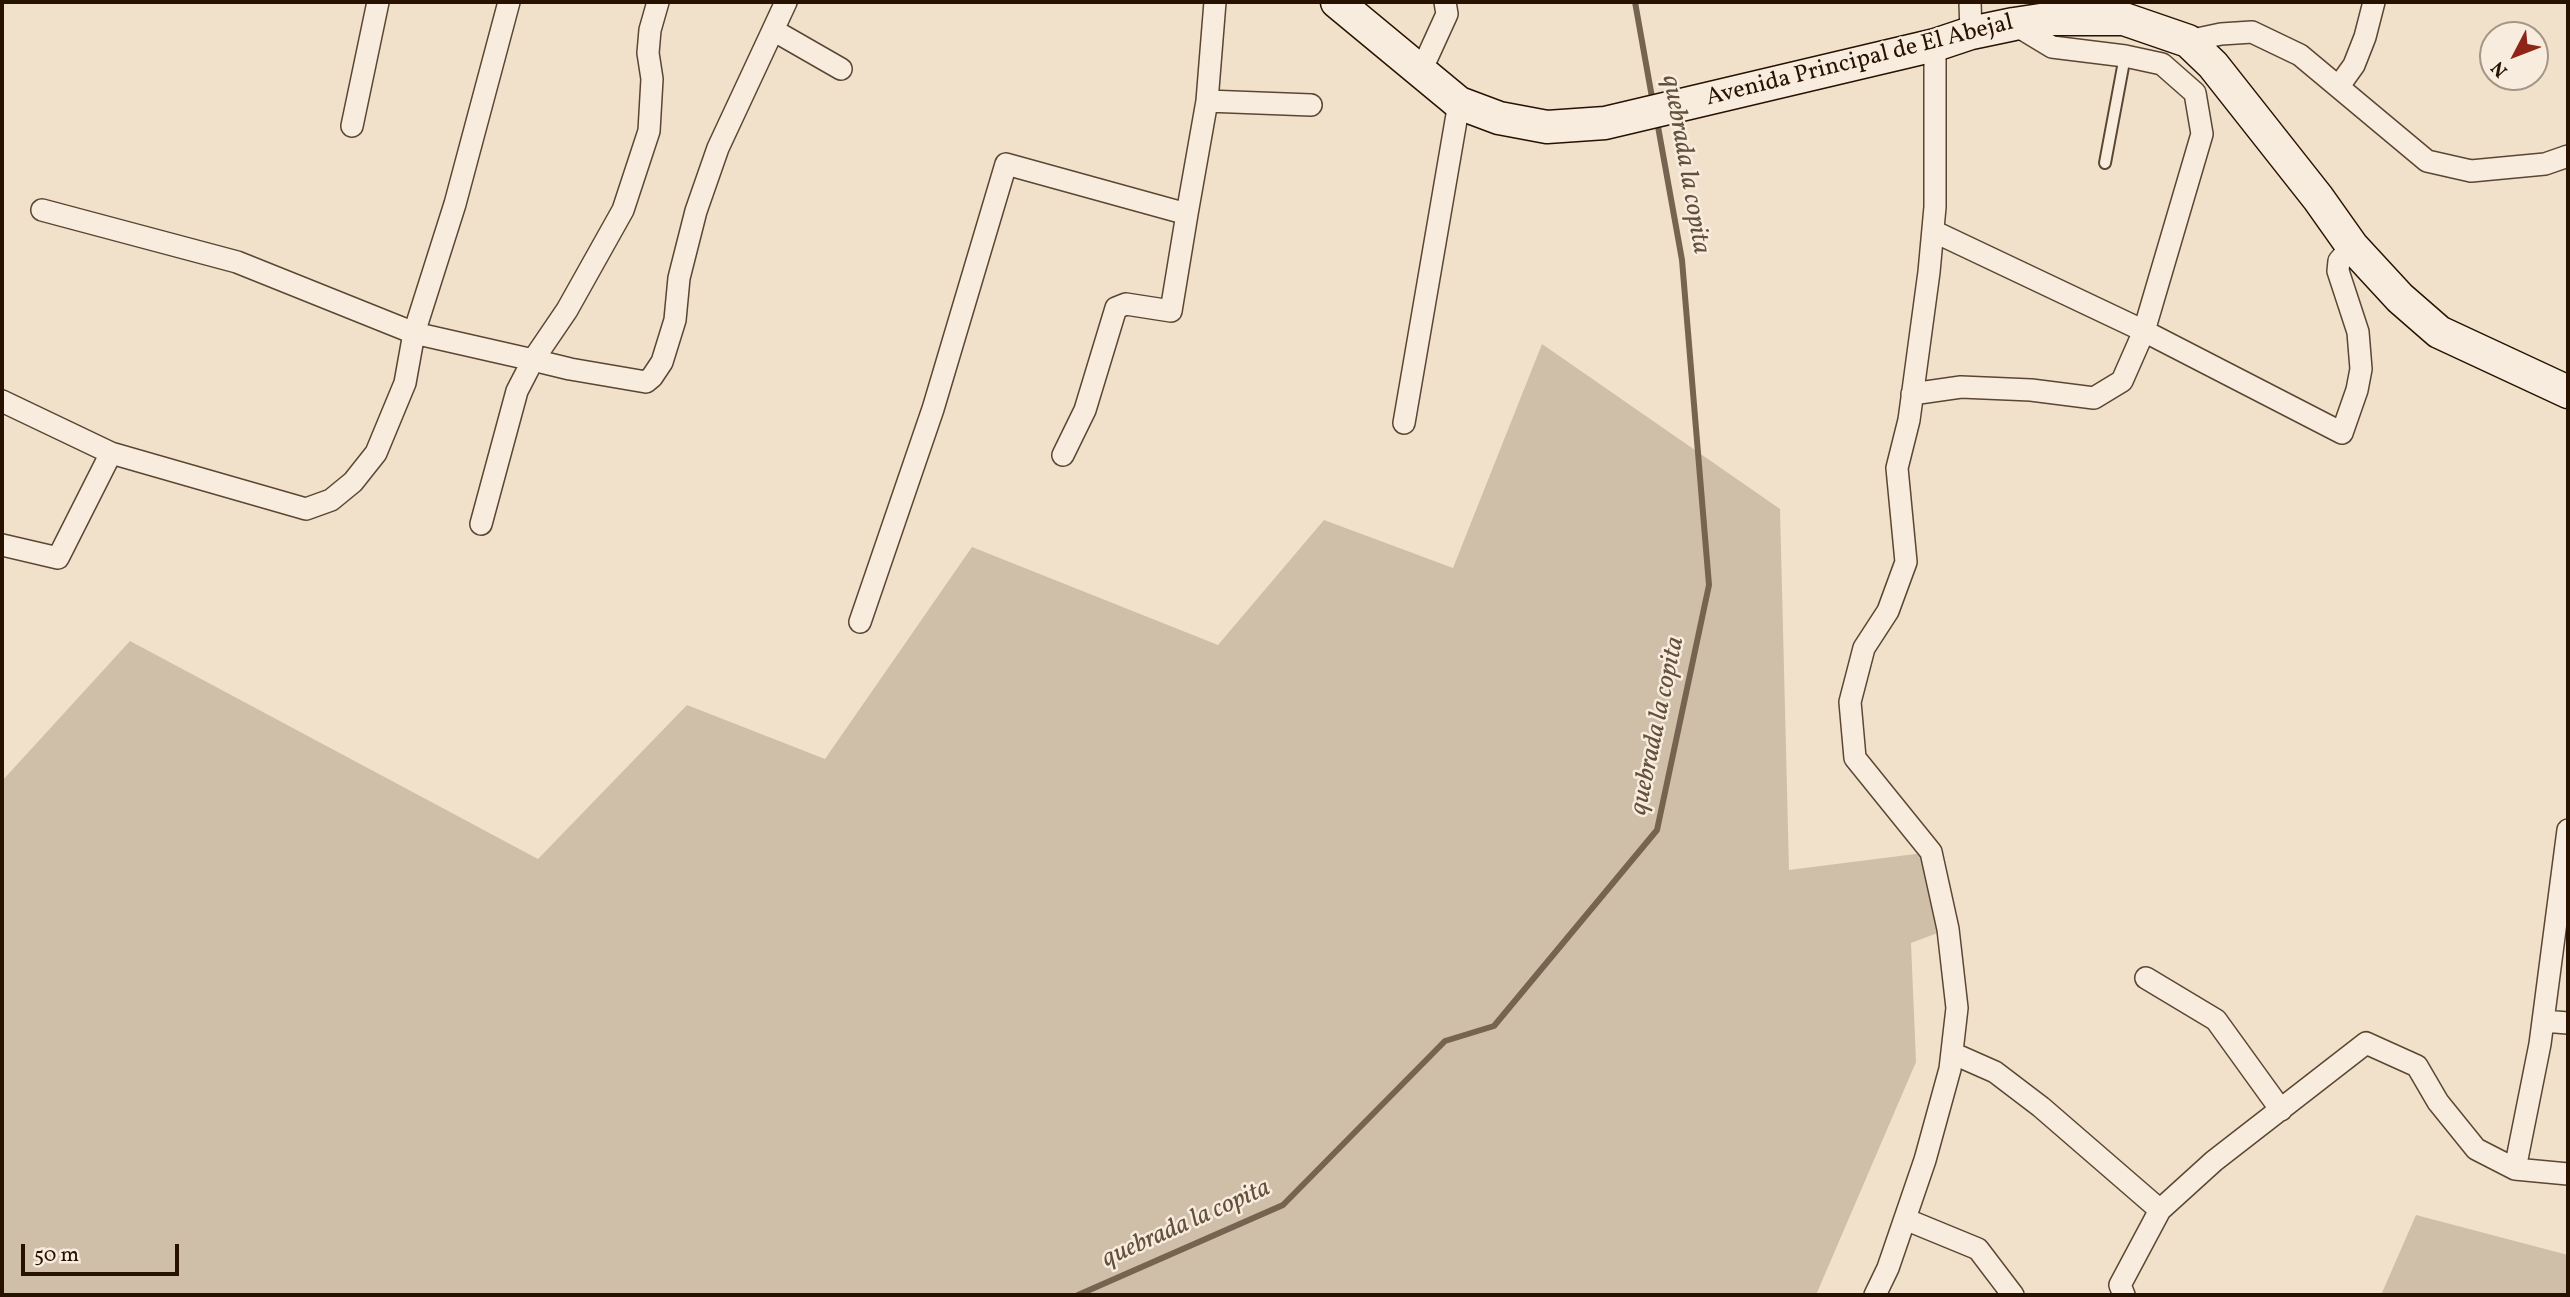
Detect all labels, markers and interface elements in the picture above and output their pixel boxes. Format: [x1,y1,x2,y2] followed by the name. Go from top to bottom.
[1703,10,2017,114] street label: Avenida Principal de El Abejal
[2479,21,2549,91] north arrow
[2486,55,2514,83] text: N
[1653,73,1715,257] water label: quebrada la copita
[1625,634,1693,818] water label: quebrada la copita
[1098,1174,1276,1276] water label: quebrada la copita
[24,1230,182,1274] scale bar
[34,1241,79,1270] text: 50 m

